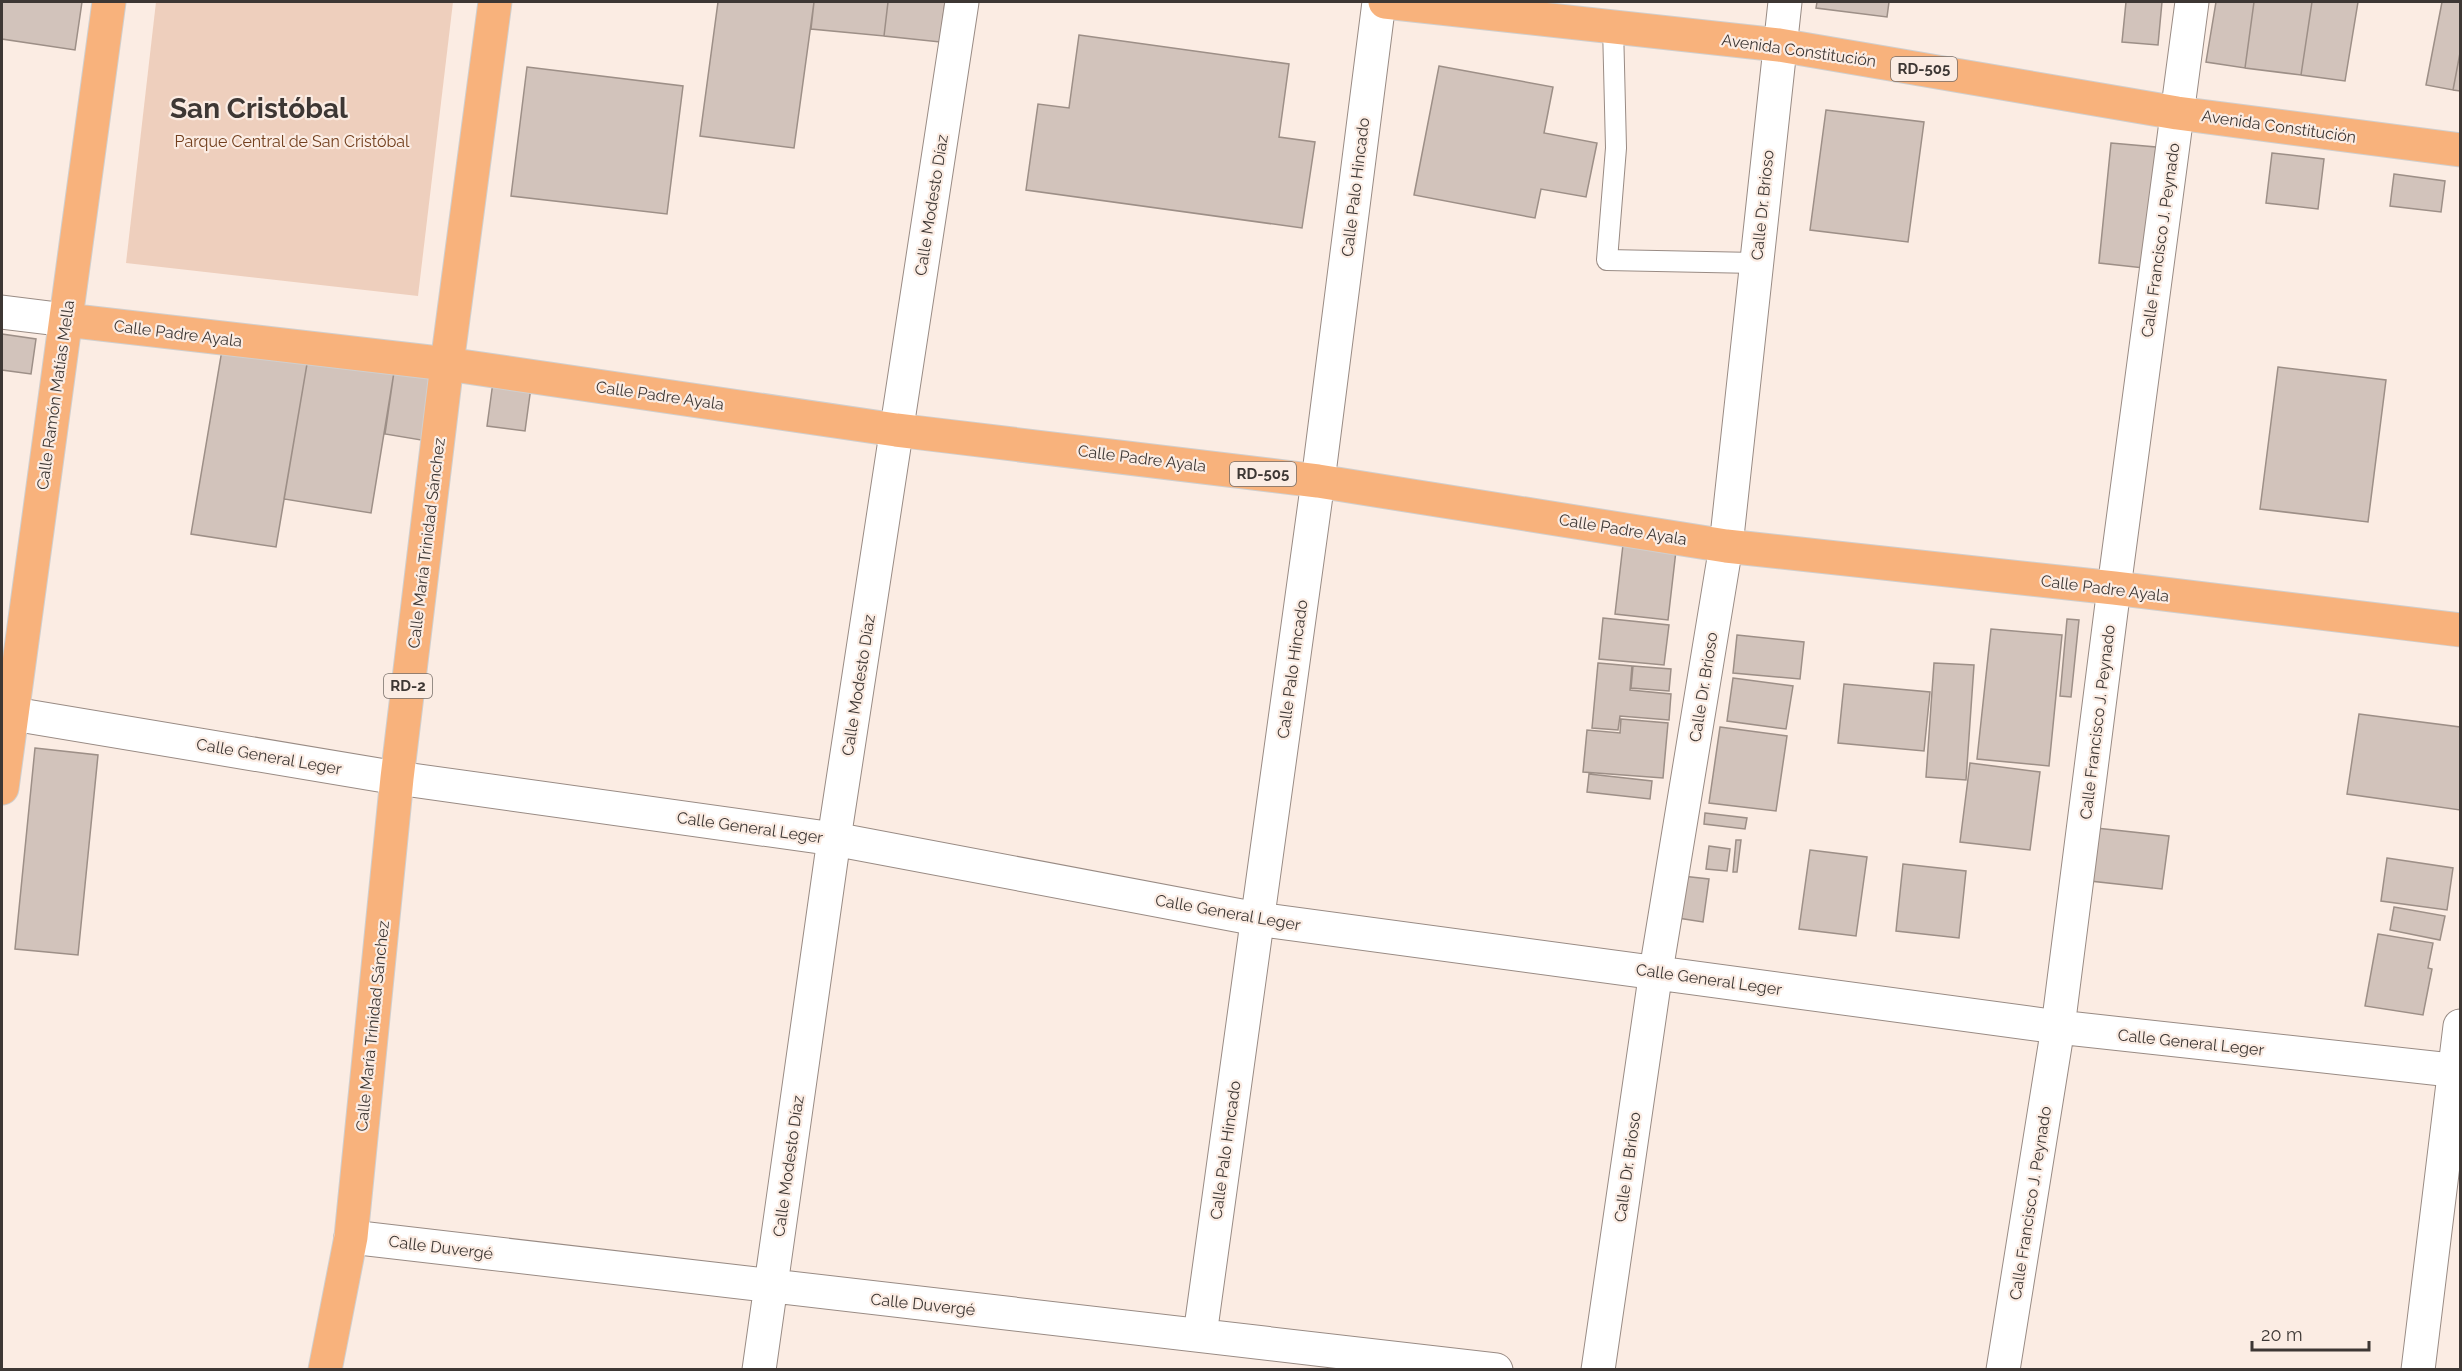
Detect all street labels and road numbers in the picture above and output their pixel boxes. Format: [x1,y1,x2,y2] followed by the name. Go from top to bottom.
[1720,30,1877,71] street label: Avenida Constitución
[1891,57,1957,81] road number: RD-505
[2200,106,2357,147] street label: Avenida Constitución
[1338,116,1373,258] street label: Calle Palo Hincado
[911,133,952,277] street label: Calle Modesto Díaz
[2137,142,2184,338] street label: Calle Francisco J. Peynado
[1747,149,1778,261] street label: Calle Dr. Brioso
[33,299,78,491] street label: Calle Ramón Matías Mella
[113,316,243,351] street label: Calle Padre Ayala
[595,377,725,414] street label: Calle Padre Ayala
[404,437,449,649] street label: Calle María Trinidad Sánchez
[1077,441,1207,476] street label: Calle Padre Ayala
[1230,462,1296,486] road number: RD-505
[1558,510,1688,549] street label: Calle Padre Ayala
[2040,571,2170,606] street label: Calle Padre Ayala
[1273,598,1312,740] street label: Calle Palo Hincado
[838,613,879,757] street label: Calle Modesto Díaz
[2076,624,2119,820] street label: Calle Francisco J. Peynado
[1685,631,1722,743] street label: Calle Dr. Brioso
[384,674,432,698] road number: RD-2
[195,734,343,779] street label: Calle General Leger
[676,808,824,847] street label: Calle General Leger
[1154,890,1302,935] street label: Calle General Leger
[352,920,393,1132] street label: Calle María Trinidad Sánchez
[1635,960,1783,999] street label: Calle General Leger
[2117,1025,2265,1060] street label: Calle General Leger
[1206,1079,1245,1221] street label: Calle Palo Hincado
[769,1094,808,1238] street label: Calle Modesto Díaz
[2006,1105,2055,1301] street label: Calle Francisco J. Peynado
[1610,1111,1645,1223] street label: Calle Dr. Brioso
[388,1232,494,1263] street label: Calle Duvergé
[870,1290,976,1319] street label: Calle Duvergé

